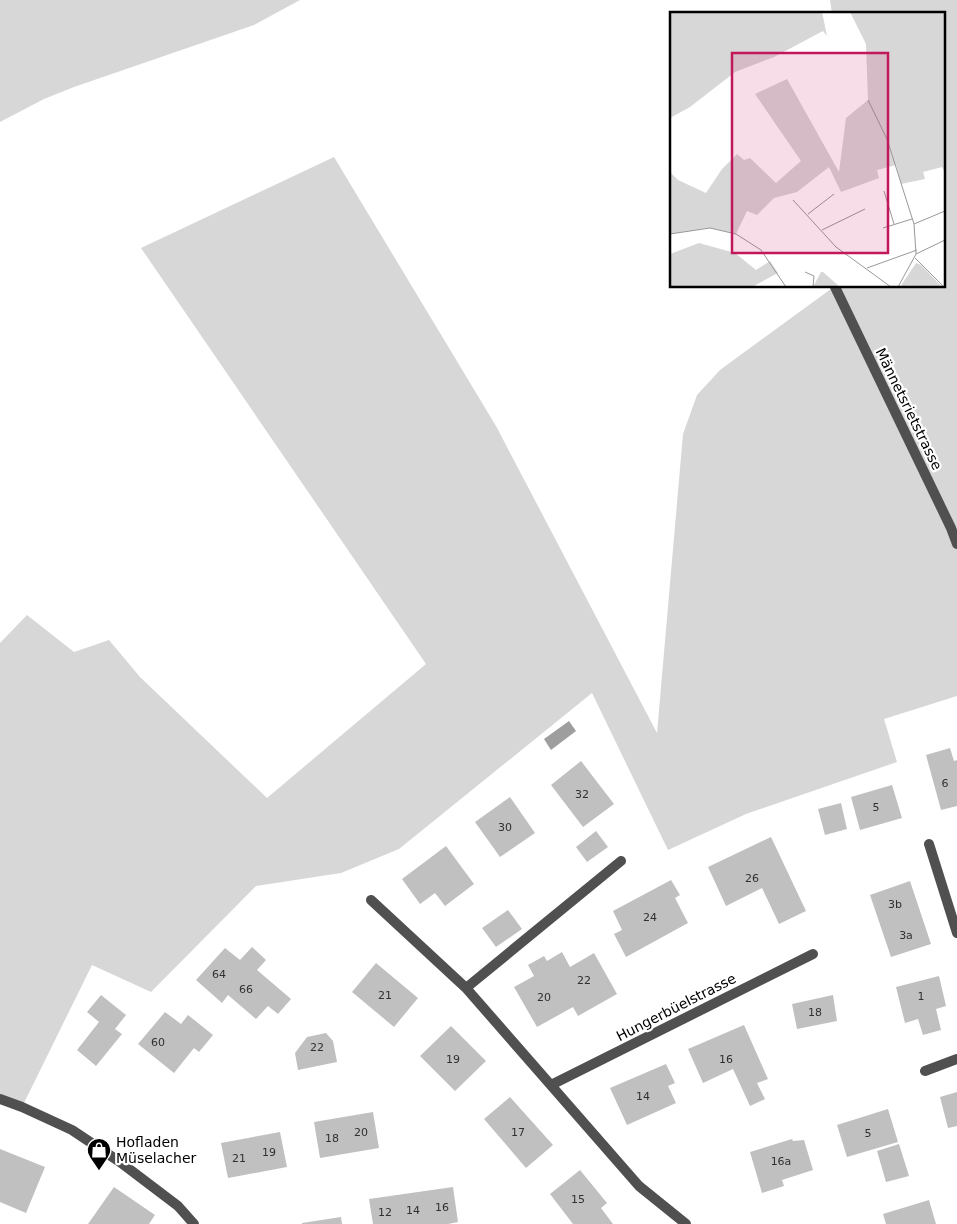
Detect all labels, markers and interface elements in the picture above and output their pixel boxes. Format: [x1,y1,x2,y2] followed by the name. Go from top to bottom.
[670,12,944,288] inset map
[872,345,946,473] street label: Männetsrietstrasse
[942,777,949,790] house number: 6
[575,788,589,801] house number: 32
[873,801,880,814] house number: 5
[498,821,512,834] house number: 30
[745,872,759,885] house number: 26
[888,898,902,911] house number: 3b
[643,911,657,924] house number: 24
[899,929,913,942] house number: 3a
[212,968,226,981] house number: 64
[614,970,738,1044] street label: Hungerbüelstrasse
[577,974,591,987] house number: 22
[239,983,253,996] house number: 66
[378,989,392,1002] house number: 21
[918,990,925,1003] house number: 1
[537,991,551,1004] house number: 20
[808,1006,822,1019] house number: 18
[151,1036,165,1049] house number: 60
[310,1041,324,1054] house number: 22
[446,1053,460,1066] house number: 19
[719,1053,733,1066] house number: 16
[636,1090,650,1103] house number: 14
[354,1126,368,1139] house number: 20
[511,1126,525,1139] house number: 17
[865,1127,872,1140] house number: 5
[325,1132,339,1145] house number: 18
[116,1134,197,1166] place label: Hofladen Müselacher
[86,1137,112,1171] shop icon: Hofladen Müselacher
[262,1146,276,1159] house number: 19
[232,1152,246,1165] house number: 21
[771,1155,791,1168] house number: 16a
[571,1193,585,1206] house number: 15
[435,1201,449,1214] house number: 16
[406,1204,420,1217] house number: 14
[378,1206,392,1219] house number: 12

